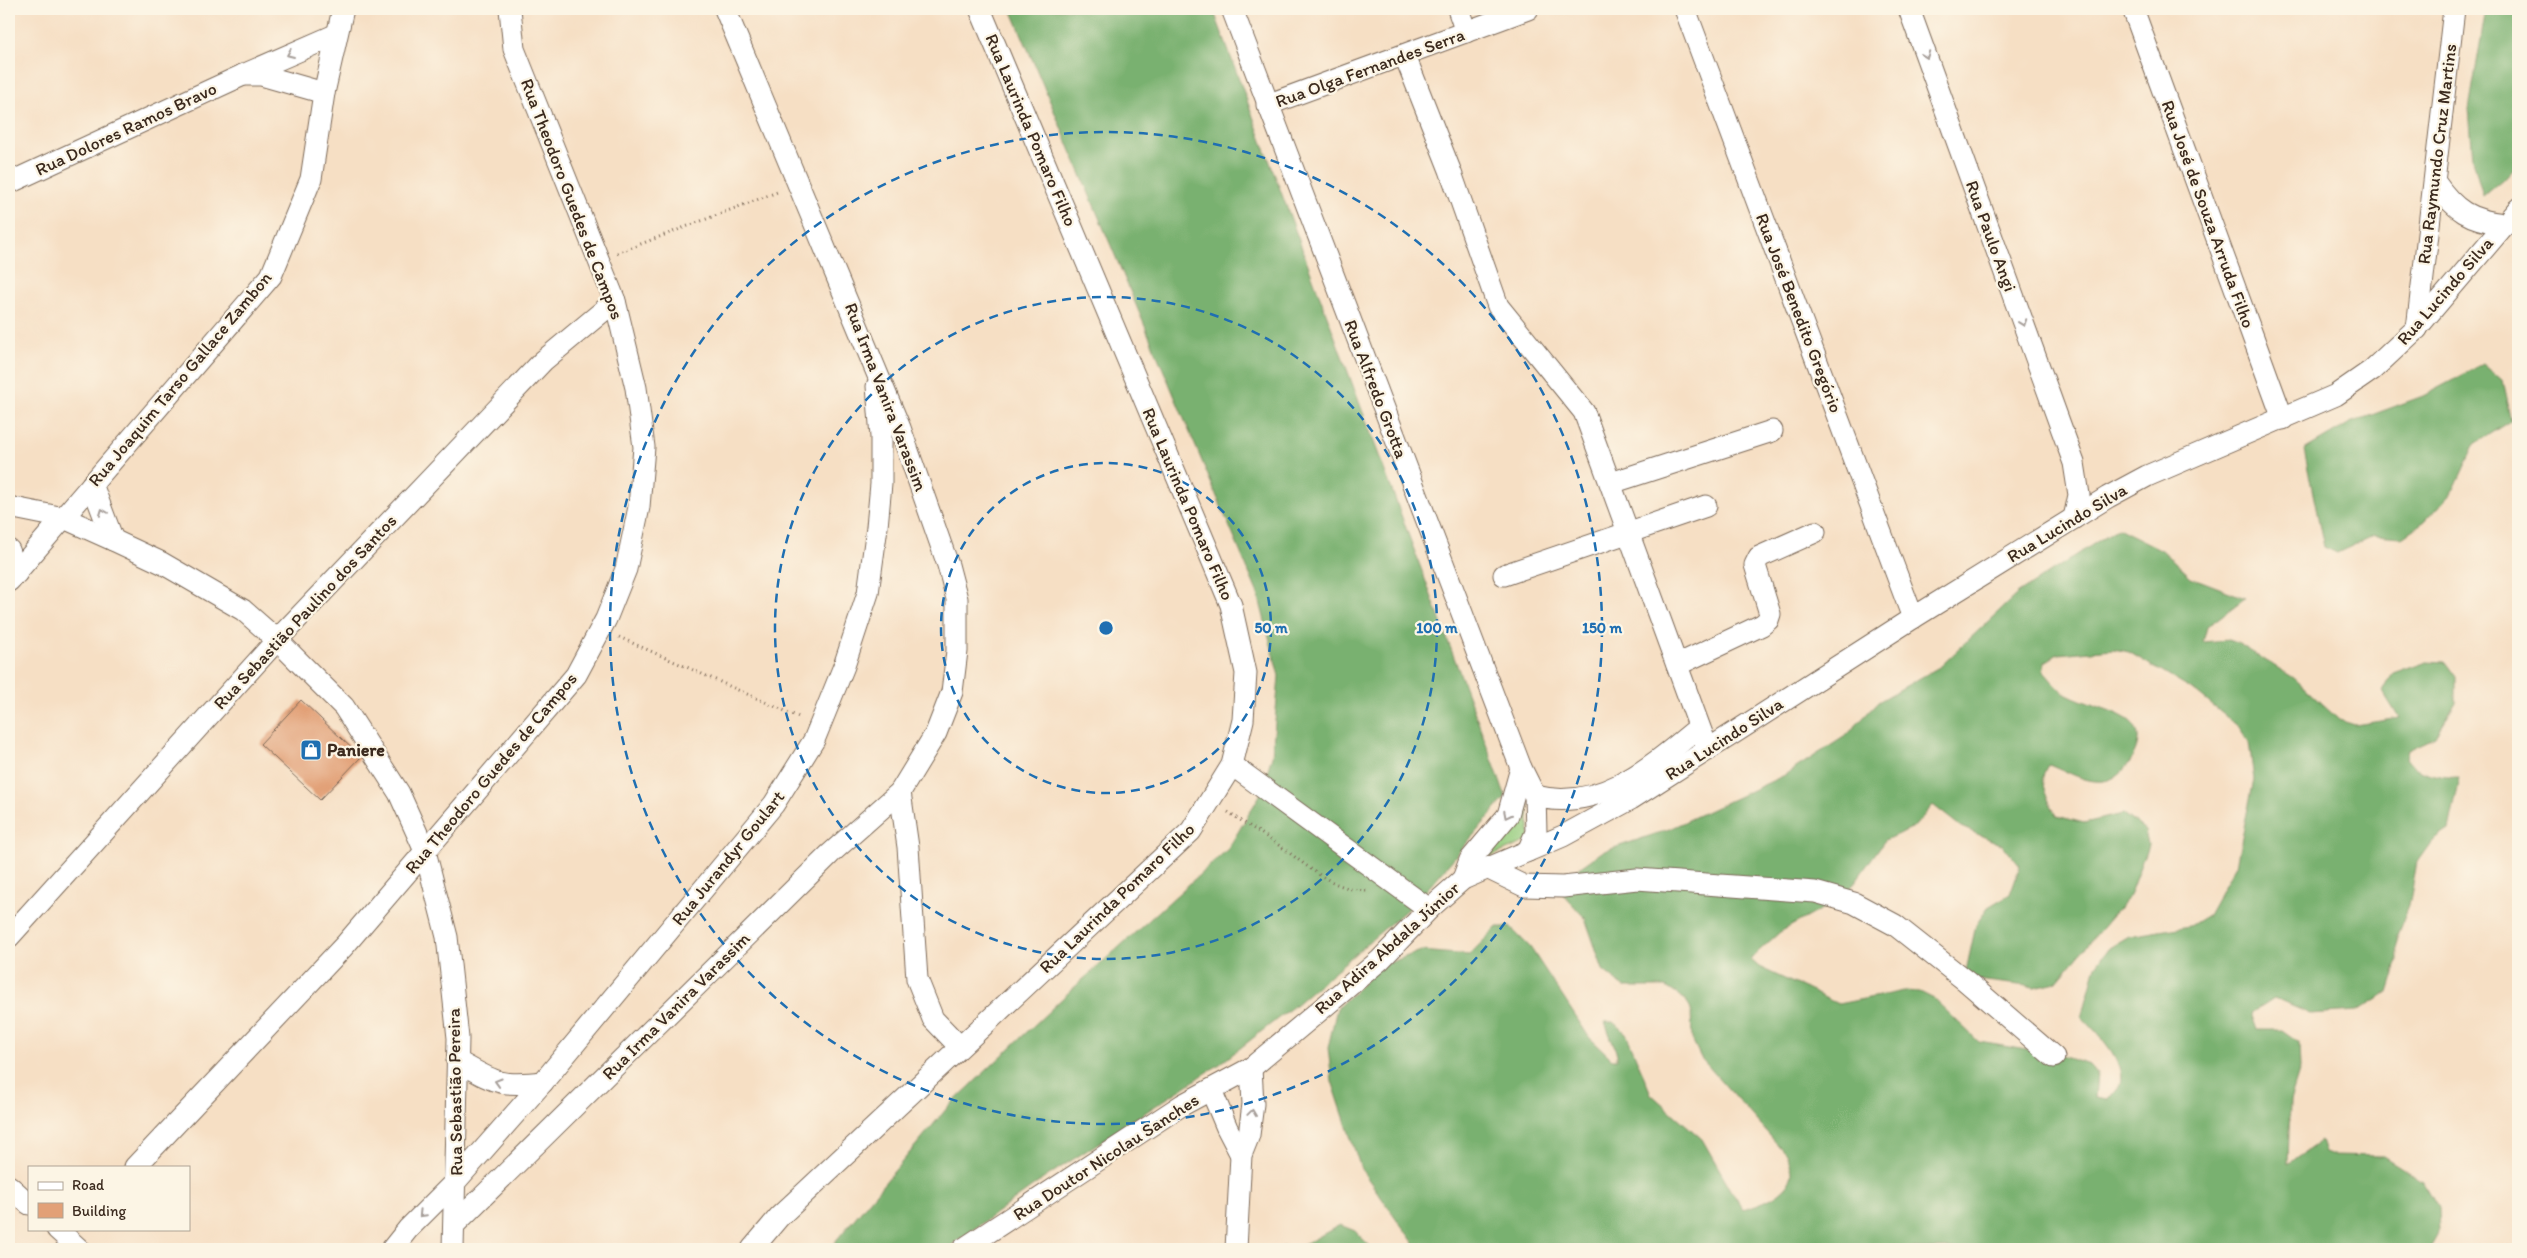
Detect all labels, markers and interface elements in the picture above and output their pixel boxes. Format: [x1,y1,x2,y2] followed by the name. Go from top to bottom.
[1273,24,1468,112] street label: Rua Olga Fernandes Serra
[980,30,1082,230] street label: Rua Laurinda Pomaro Filho
[2413,43,2461,265] street label: Rua Raymundo Cruz Martins
[286,48,295,59] one-way arrow
[1920,50,1930,58] one-way arrow
[516,75,628,323] street label: Rua Theodoro Guedes de Campos
[32,77,220,181] street label: Rua Dolores Ramos Bravo
[2156,97,2260,331] street label: Rua José de Souza Arruda Filho
[1961,177,2021,295] street label: Rua Paulo Angi
[1751,210,1847,416] street label: Rua José Benedito Gregório
[2392,232,2498,350] street label: Rua Lucindo Silva
[84,267,276,491] street label: Rua Joaquim Tarso Gallace Zambon
[840,300,932,495] street label: Rua Irma Vanira Varassim
[1339,317,1413,462] street label: Rua Alfredo Grotta
[2017,318,2027,326] one-way arrow
[1137,404,1239,604] street label: Rua Laurinda Pomaro Filho
[2003,478,2131,567] street label: Rua Lucindo Silva
[99,508,109,517] one-way arrow
[209,510,401,714] street label: Rua Sebastião Paulino dos Santos
[1097,619,1115,637] centre of rings
[1254,619,1288,637] text: 50 m
[1416,619,1458,637] text: 100 m
[1582,619,1622,637] text: 150 m
[400,668,582,878] street label: Rua Theodoro Guedes de Campos
[1661,692,1788,785] street label: Rua Lucindo Silva
[299,738,323,762] shop icon: Paniere
[327,739,385,761] place label: Paniere
[667,786,789,930] street label: Rua Jurandyr Goulart
[1503,810,1513,819] one-way arrow
[1035,818,1199,978] street label: Rua Laurinda Pomaro Filho
[1310,876,1465,1019] street label: Rua Adira Abdala Júnior
[597,927,755,1085] street label: Rua Irma Vanira Varassim
[443,1007,467,1176] street label: Rua Sebastião Pereira
[494,1077,503,1087] one-way arrow
[1009,1089,1203,1225] street label: Rua Doutor Nicolau Sanches
[1246,1108,1257,1116] one-way arrow
[28,1166,190,1230] legend
[72,1176,105,1194] text: Road
[72,1202,126,1220] text: Building
[419,1208,428,1217] one-way arrow

